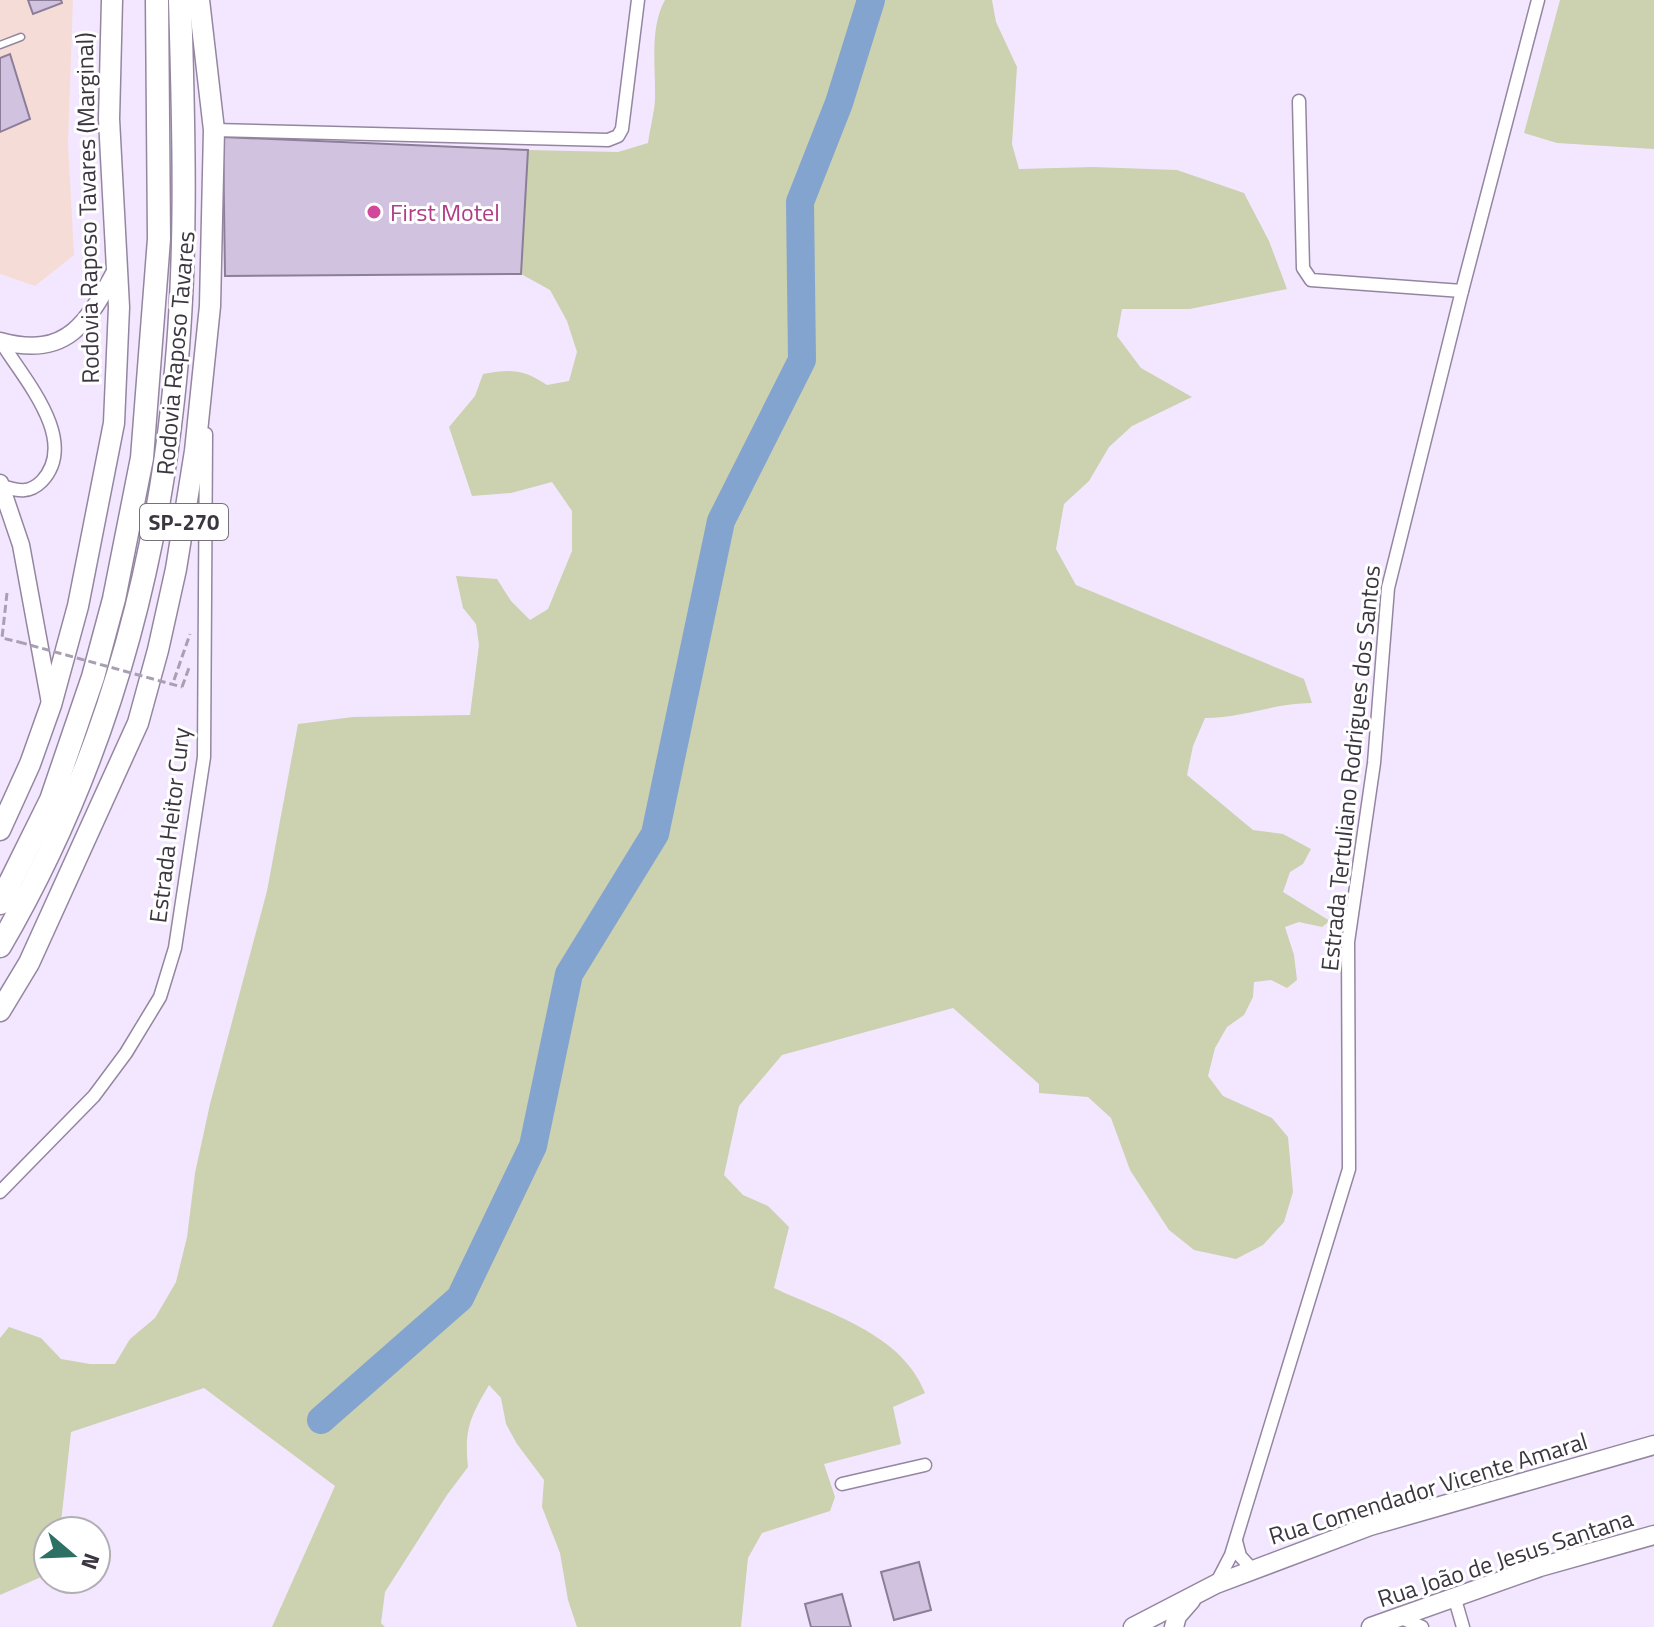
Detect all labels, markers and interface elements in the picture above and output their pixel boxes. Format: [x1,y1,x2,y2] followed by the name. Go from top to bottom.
[66,32,108,384] street label: Rodovia Raposo Tavares (Marginal)
[390,194,500,230] place label: First Motel
[365,203,383,221] marker: First Motel
[146,229,204,477] street label: Rodovia Raposo Tavares
[140,504,228,540] road number: SP-270
[1311,563,1389,973] street label: Estrada Tertuliano Rodrigues dos Santos
[139,725,199,925] street label: Estrada Heitor Cury
[1264,1422,1592,1554] street label: Rua Comendador Vicente Amaral
[1373,1500,1637,1616] street label: Rua João de Jesus Santana
[32,1515,112,1595] north arrow
[72,1549,109,1574] text: N

